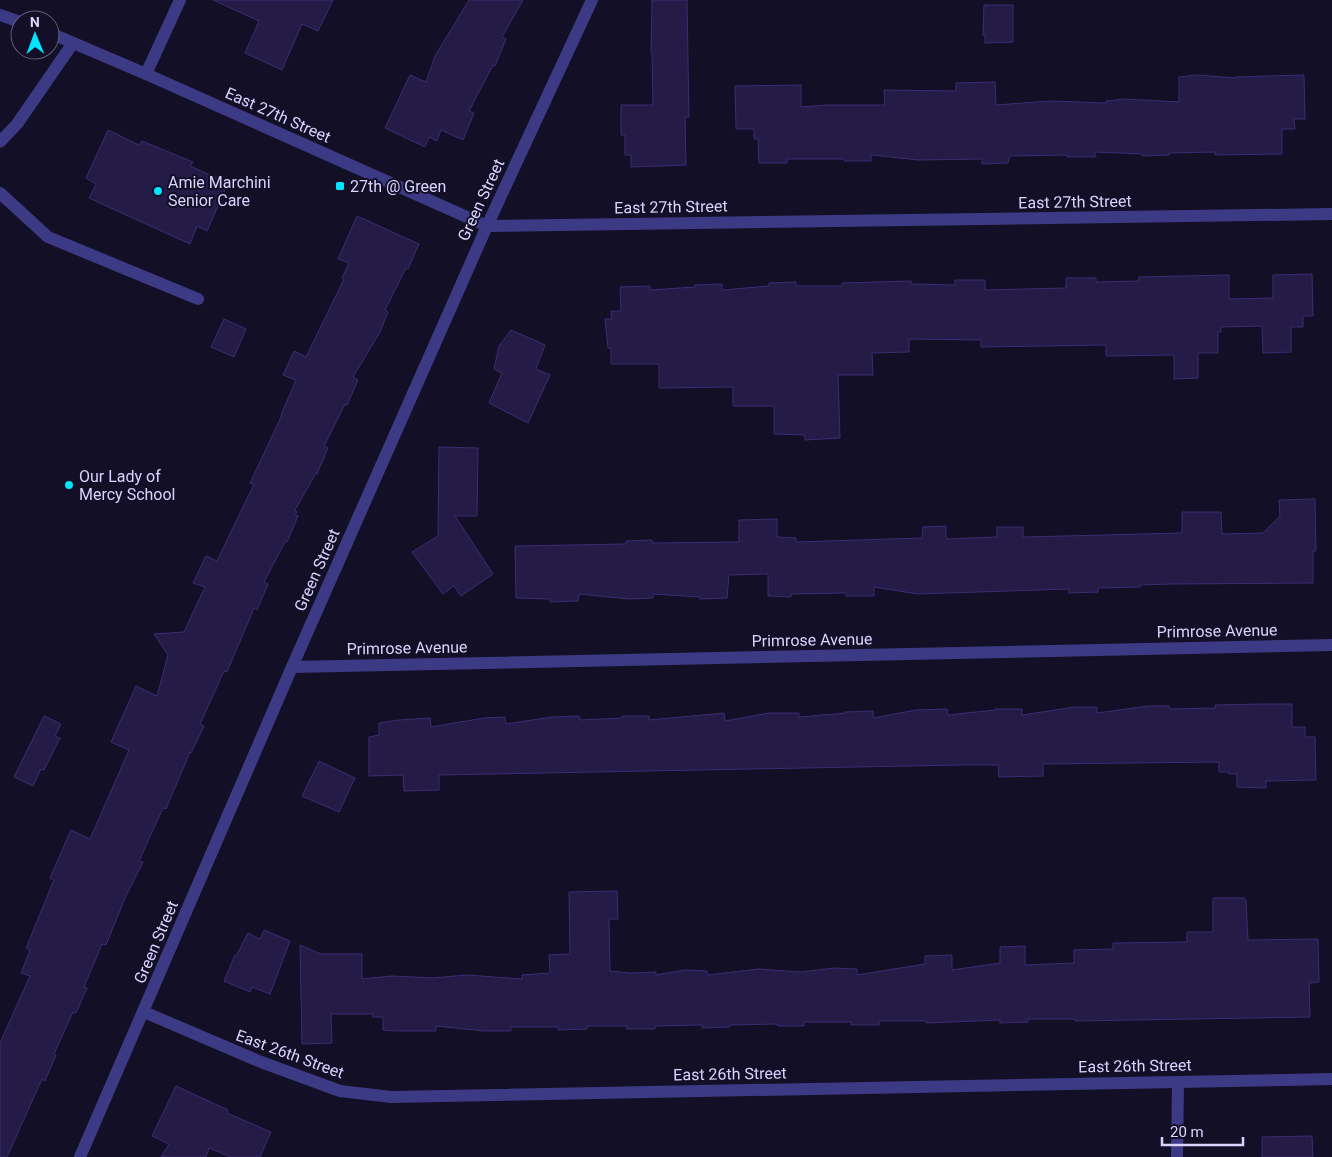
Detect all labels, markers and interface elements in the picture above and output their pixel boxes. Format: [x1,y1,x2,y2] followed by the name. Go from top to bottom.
[10,10,60,60] north arrow
[30,14,40,30] text: N
[222,83,334,147] street label: East 27th Street
[454,156,508,244] street label: Green Street
[168,173,271,210] place label: Amie Marchini Senior Care
[350,177,446,196] place label: 27th @ Green
[334,180,346,192] marker: 27th @ Green
[152,185,164,197] marker: Amie Marchini Senior Care
[1018,192,1132,212] street label: East 27th Street
[614,197,728,217] street label: East 27th Street
[79,467,175,504] place label: Our Lady of Mercy School
[63,479,75,491] marker: Our Lady of Mercy School
[290,526,344,614] street label: Green Street
[1156,620,1278,642] street label: Primrose Avenue
[751,629,873,651] street label: Primrose Avenue
[346,637,468,659] street label: Primrose Avenue
[130,898,182,986] street label: Green Street
[233,1026,347,1082] street label: East 26th Street
[1078,1056,1192,1076] street label: East 26th Street
[673,1064,787,1084] street label: East 26th Street
[1162,1114,1243,1146] scale bar
[1170,1123,1204,1141] text: 20 m

